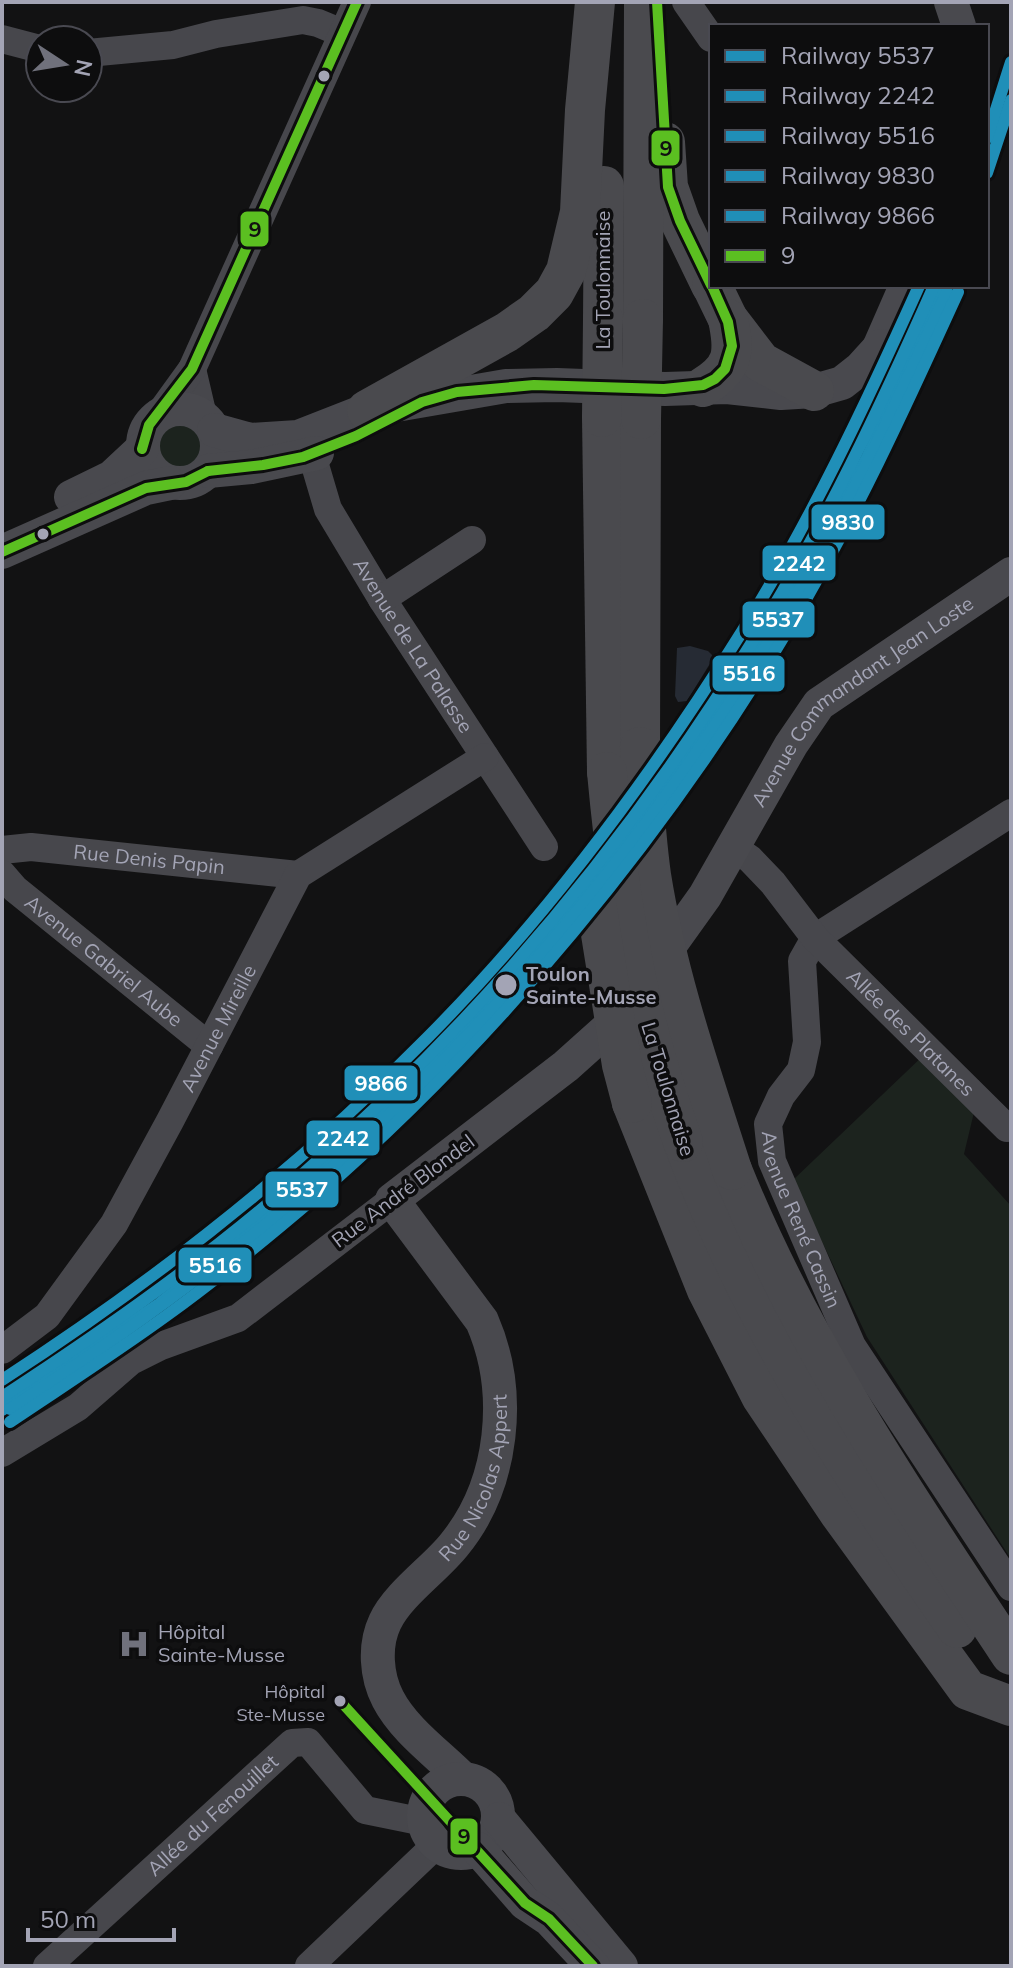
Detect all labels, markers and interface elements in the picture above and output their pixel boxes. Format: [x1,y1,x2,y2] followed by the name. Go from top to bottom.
[24,24,104,104] north arrow
[709,24,989,288] legend
[781,40,935,70] text: Railway 5537
[68,57,99,79] text: N
[316,68,332,84] unlabelled marker
[781,80,935,110] text: Railway 2242
[781,120,935,150] text: Railway 5516
[650,129,681,167] line badge: 9
[659,134,673,162] text: 9
[781,160,935,190] text: Railway 9830
[781,200,935,230] text: Railway 9866
[239,210,270,248] line badge: 9
[590,211,615,349] street label: La Toulonnaise
[248,215,262,243] text: 9
[781,240,795,270] text: 9
[810,503,886,541] line badge: 9830
[822,508,874,536] text: 9830
[35,526,51,542] unlabelled marker
[761,544,837,582] line badge: 2242
[773,549,825,577] text: 2242
[348,553,479,737] street label: Avenue de La Palasse
[745,590,978,811] street label: Avenue Commandant Jean Loste
[741,600,816,639] line badge: 5537
[752,605,804,633] text: 5537
[711,654,786,693] line badge: 5516
[723,659,775,687] text: 5516
[72,839,226,879] street label: Rue Denis Papin
[20,889,188,1032] street label: Avenue Gabriel Aube
[174,960,261,1096] street label: Avenue Mireille
[526,961,656,1009] place label: Toulon Sainte-Musse
[842,964,981,1101] street label: Allée des Platanes
[493,972,519,998] marker: Toulon Sainte-Musse
[636,1019,701,1159] street label: La Toulonnaise
[343,1064,419,1102] line badge: 9866
[355,1069,407,1097] text: 9866
[305,1119,381,1157] line badge: 2242
[317,1124,369,1152] text: 2242
[326,1129,479,1252] street label: Rue André Blondel
[757,1130,847,1312] street label: Avenue René Cassin
[264,1170,340,1209] line badge: 5537
[276,1175,328,1203] text: 5537
[177,1246,253,1284] line badge: 5516
[189,1251,241,1279] text: 5516
[433,1394,512,1566] street label: Rue Nicolas Appert
[158,1619,285,1667] place label: Hôpital Sainte-Musse
[117,1627,151,1661] hospital icon: Hôpital Sainte-Musse
[236,1680,325,1726] place label: Hôpital Ste-Musse
[332,1693,348,1709] marker: Hôpital Ste-Musse
[142,1749,283,1881] street label: Allée du Fenouillet
[449,1817,479,1856] line badge: 9
[457,1822,471,1850] text: 9
[28,1892,174,1942] scale bar
[40,1904,96,1934] text: 50 m

